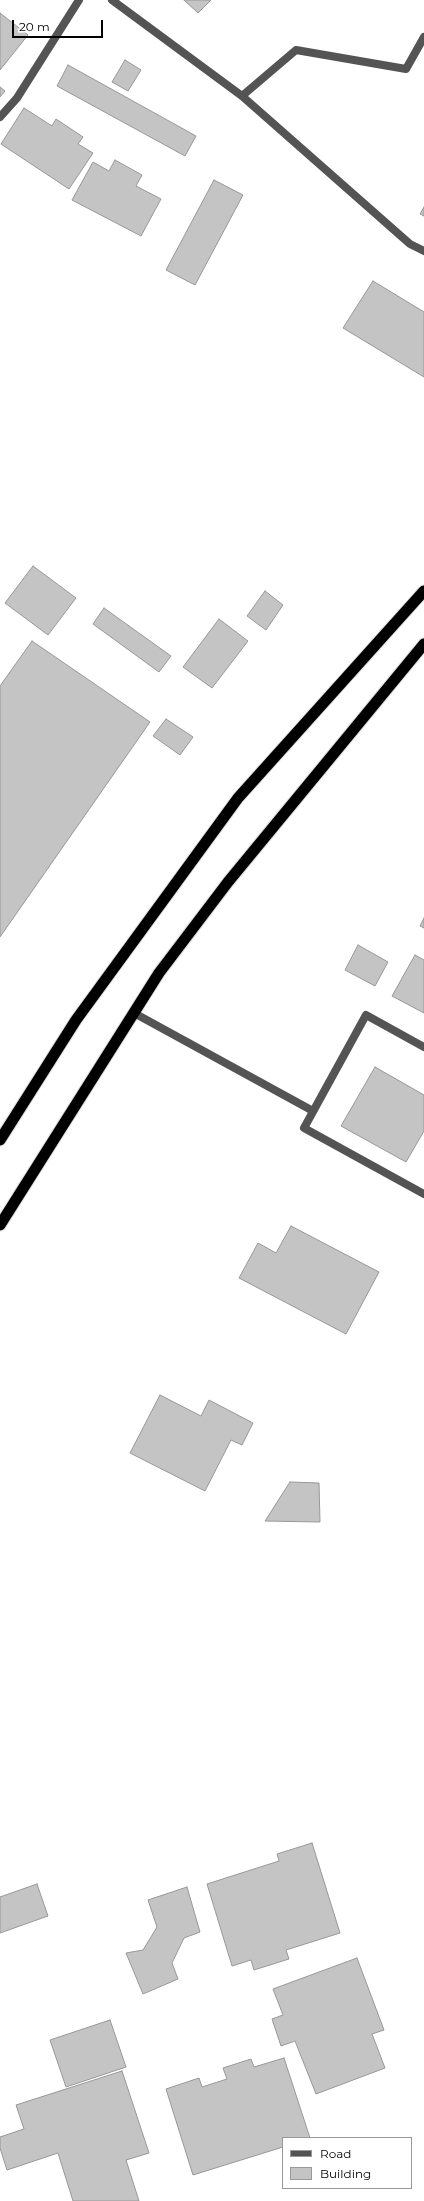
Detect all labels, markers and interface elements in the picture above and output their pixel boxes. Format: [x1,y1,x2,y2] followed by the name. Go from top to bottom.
[14,12,105,38] scale bar
[19,19,50,34] text: 20 m
[282,2137,412,2189] legend
[320,2146,351,2161] text: Road
[320,2166,371,2181] text: Building

